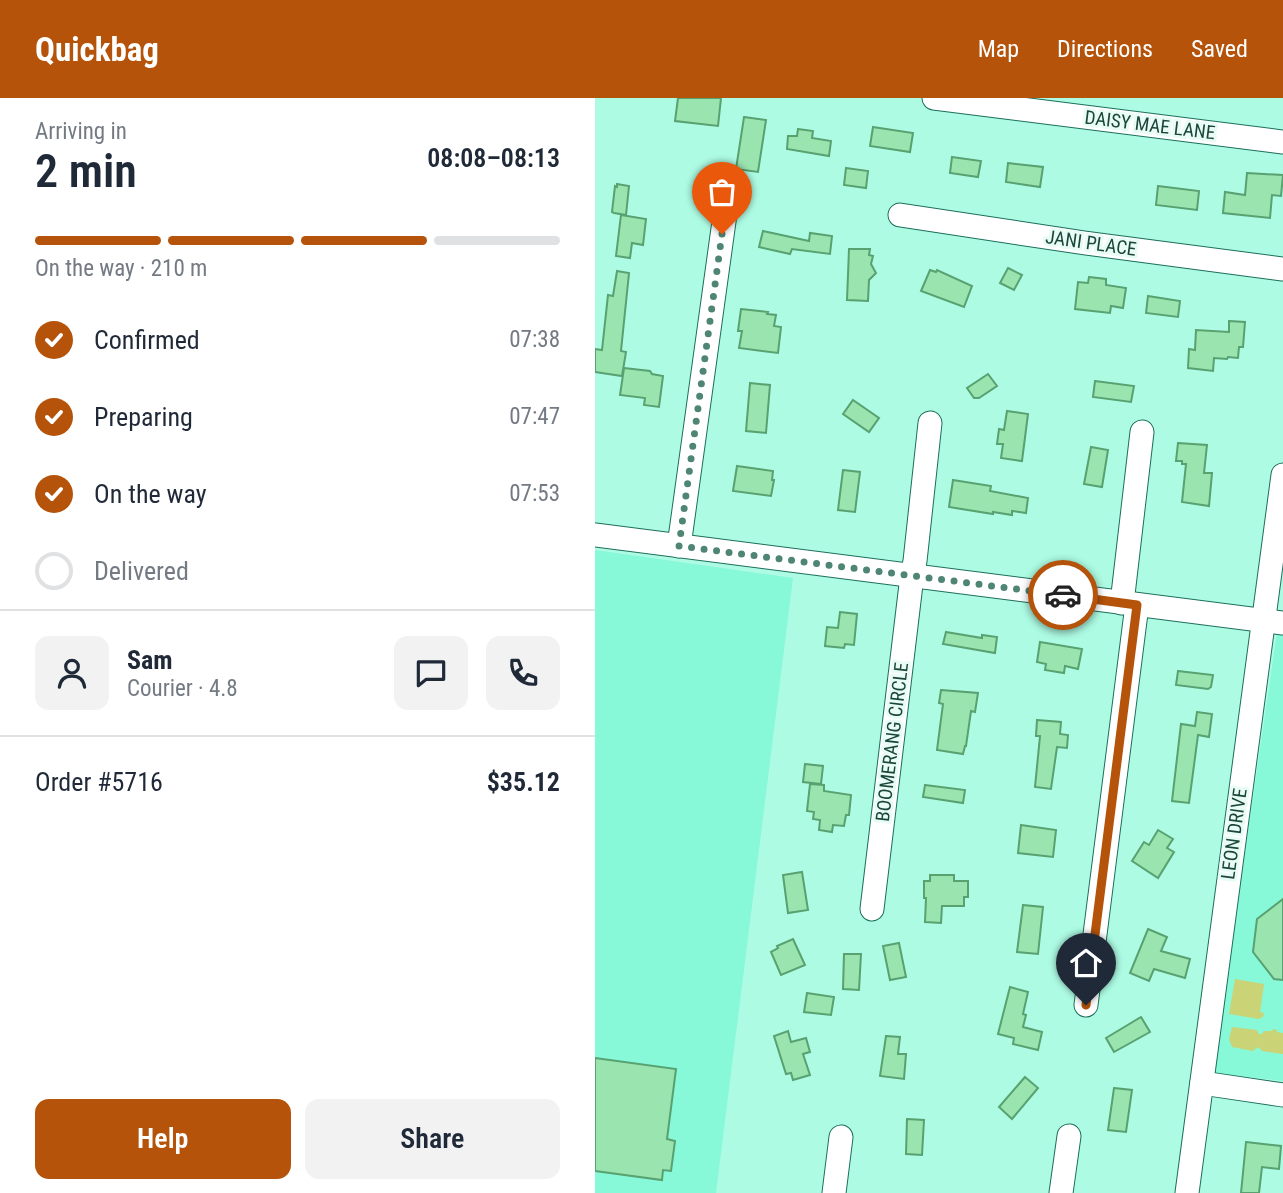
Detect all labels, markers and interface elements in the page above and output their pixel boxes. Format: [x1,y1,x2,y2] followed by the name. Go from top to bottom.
[35,30,159,69] text: Quickbag
[978,35,1019,63] text: Map
[1057,35,1153,63] text: Directions
[1191,35,1248,63] text: Saved
[1083,106,1217,144] street label: DAISY MAE LANE
[35,118,127,145] text: Arriving in
[427,143,560,173] text: 08:08–08:13
[35,144,137,198] text: 2 min
[692,162,752,234] pin
[703,173,741,211] icon: bag
[1044,225,1138,261] street label: JANI PLACE
[35,255,207,282] text: On the way · 210 m
[35,321,73,359] icon: check
[94,325,200,355] text: Confirmed
[509,326,560,353] text: 07:38
[35,398,73,436] icon: check
[94,402,193,432] text: Preparing
[509,403,560,430] text: 07:47
[35,475,73,513] icon: check
[94,479,207,509] text: On the way
[509,480,560,507] text: 07:53
[94,556,189,586] text: Delivered
[1028,560,1098,630] courier
[1044,576,1082,614] icon: car
[35,636,109,710] button: person
[394,636,468,710] button: chat
[486,636,560,710] button: phone
[127,645,173,675] text: Sam
[871,661,913,823] street label: BOOMERANG CIRCLE
[127,675,238,702] text: Courier · 4.8
[35,767,163,797] text: Order #5716
[487,767,560,797] text: $35.12
[1216,787,1252,881] street label: LEON DRIVE
[1056,933,1116,1005] pin
[1067,944,1105,982] icon: home
[35,1099,291,1179] button: Help
[305,1099,560,1179] button: Share

